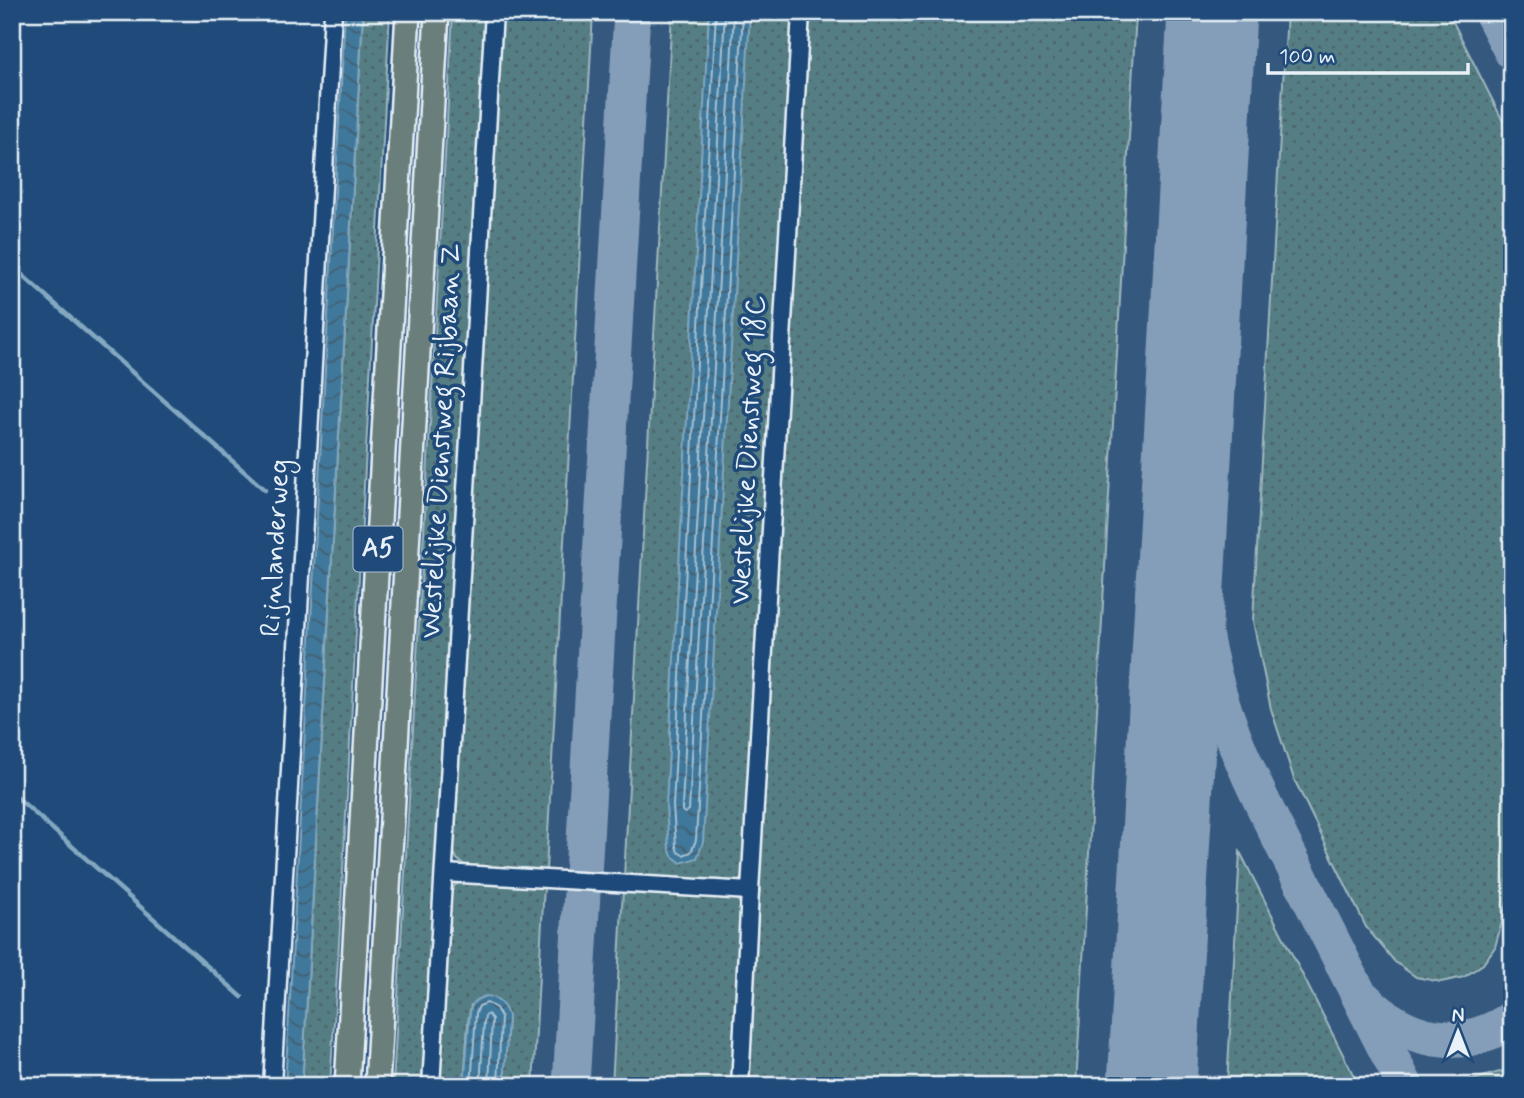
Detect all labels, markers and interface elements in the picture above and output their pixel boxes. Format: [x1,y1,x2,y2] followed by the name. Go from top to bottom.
[1268,32,1468,76] scale bar
[1279,43,1335,71] text: 100 m
[413,243,474,639] street label: Westelijke Dienstweg Rijbaan Z
[722,295,779,606] street label: Westelijke Dienstweg 18C
[253,458,301,638] street label: Rijnlanderweg
[354,526,402,572] road number: A5
[1422,996,1492,1066] north arrow
[1452,1004,1464,1029] text: N

